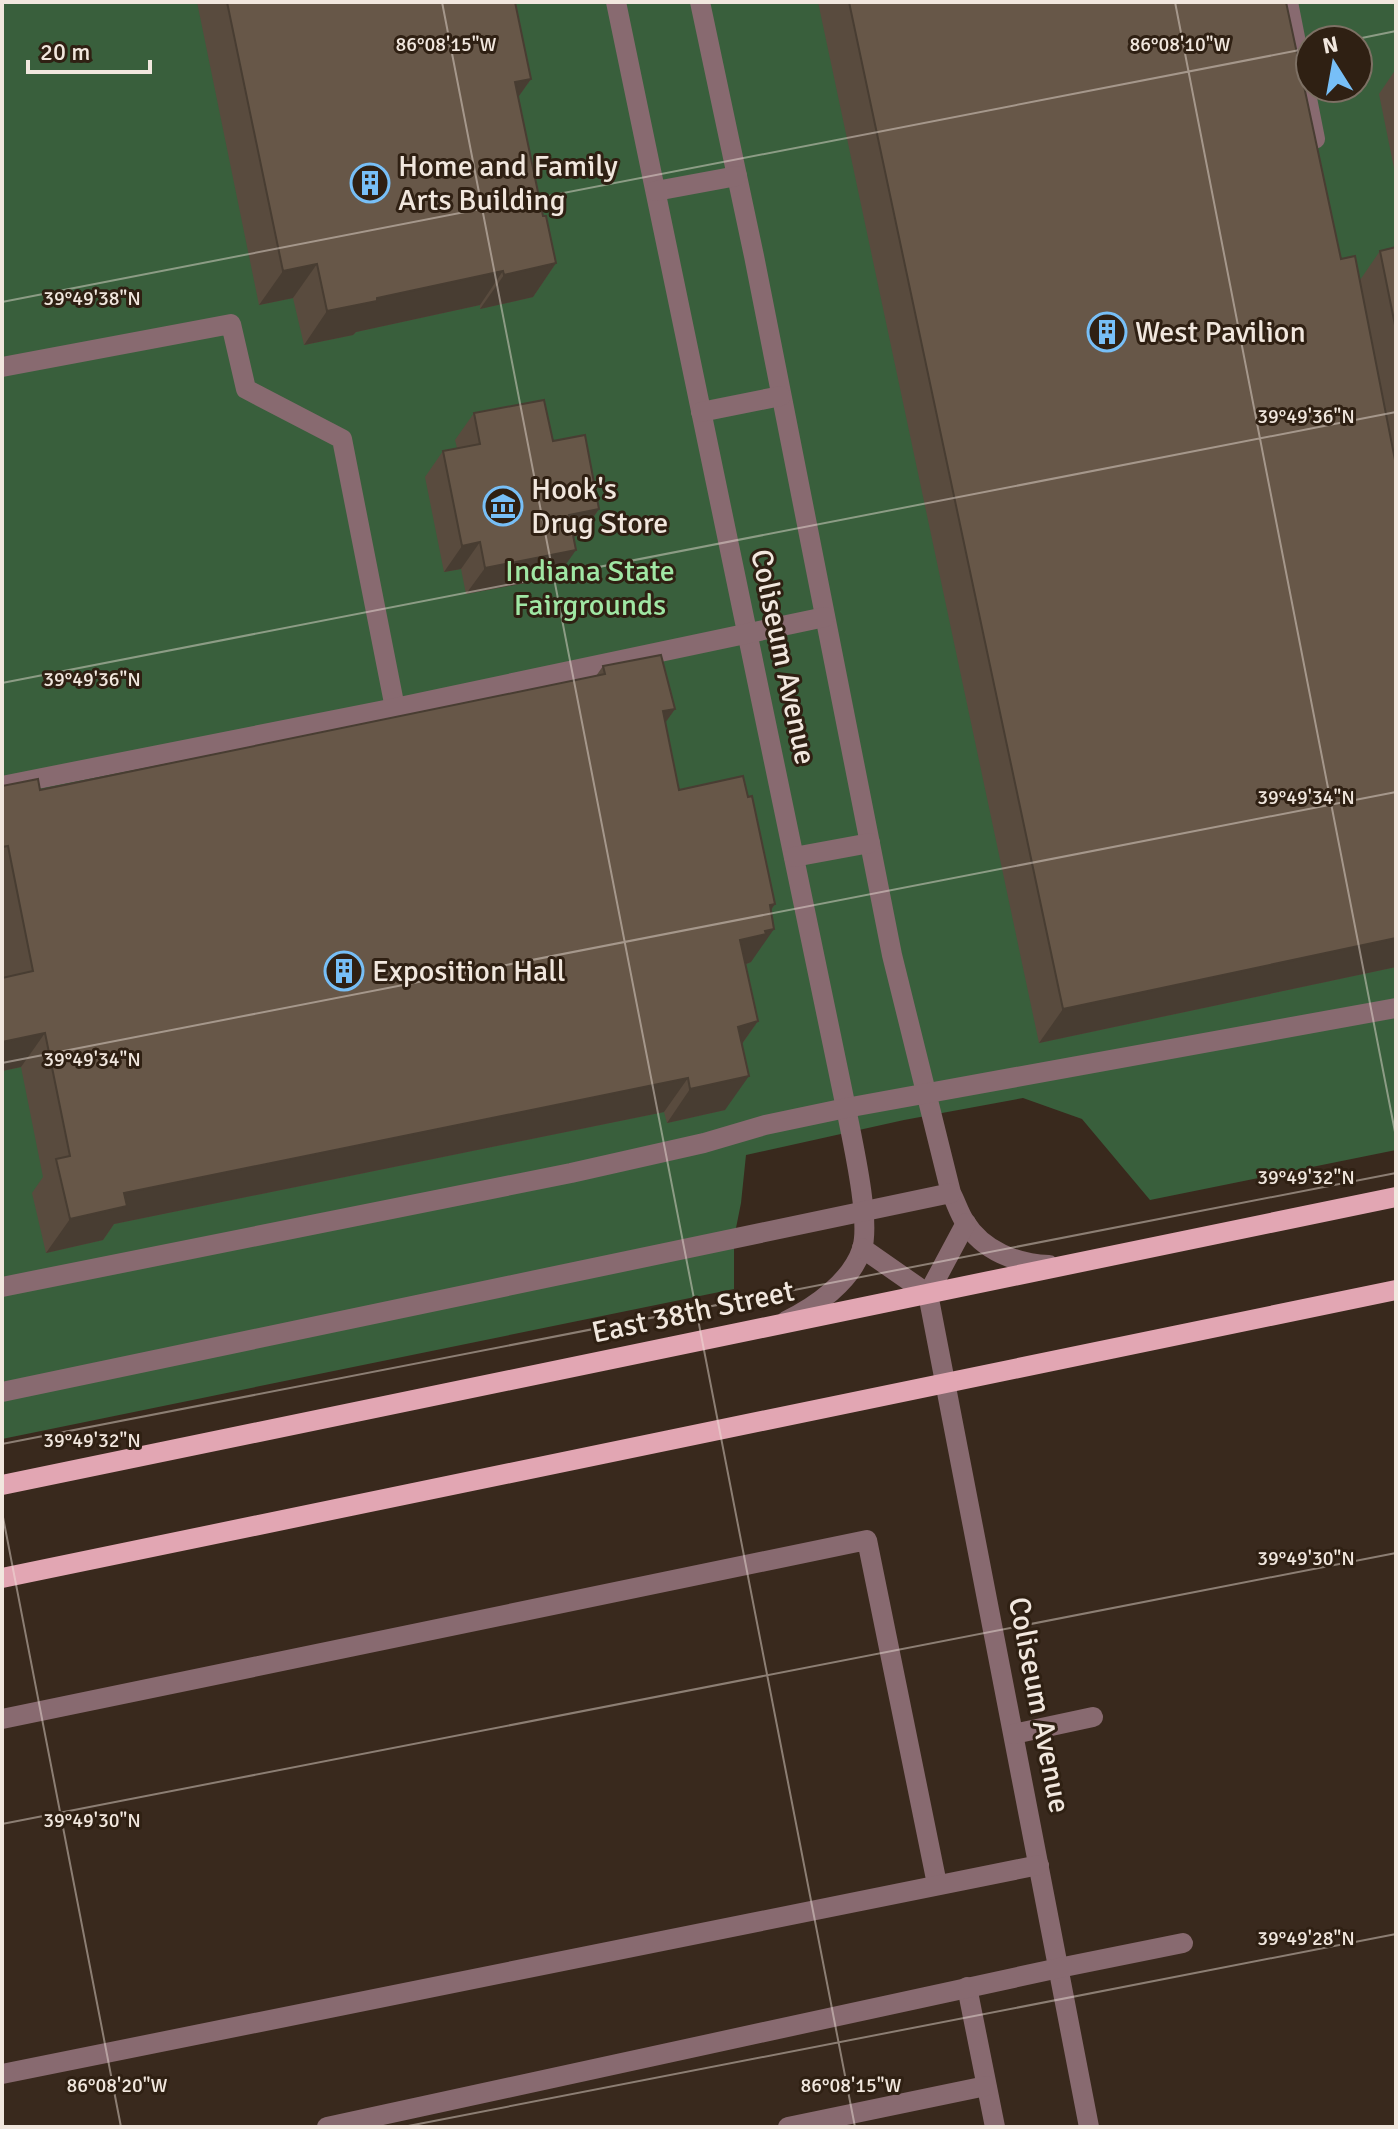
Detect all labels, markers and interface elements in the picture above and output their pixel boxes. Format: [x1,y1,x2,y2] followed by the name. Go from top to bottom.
[28,24,150,74] scale bar
[1294,24,1374,104] north arrow
[1320,30,1340,60] text: N
[395,32,497,57] text: 86°08'15"W
[1129,32,1231,57] text: 86°08'10"W
[40,37,90,67] text: 20 m
[398,148,618,219] place label: Home and Family Arts Building
[349,162,391,204] building icon: Home and Family Arts Building
[43,286,141,311] text: 39°49'38"N
[1086,311,1128,353] building icon: West Pavilion
[1135,314,1306,351] place label: West Pavilion
[1257,404,1355,429] text: 39°49'36"N
[531,471,668,542] place label: Hook's Drug Store
[482,485,524,527] museum icon: Hook's Drug Store
[742,546,824,768] street label: Coliseum Avenue
[505,553,675,624] park label: Indiana State Fairgrounds
[43,667,141,692] text: 39°49'36"N
[1257,785,1355,810] text: 39°49'34"N
[323,950,365,992] building icon: Exposition Hall
[372,953,566,990] place label: Exposition Hall
[43,1047,141,1072] text: 39°49'34"N
[1257,1165,1355,1190] text: 39°49'32"N
[588,1272,798,1352] street label: East 38th Street
[43,1428,141,1453] text: 39°49'32"N
[1257,1546,1355,1571] text: 39°49'30"N
[1000,1594,1078,1816] street label: Coliseum Avenue
[43,1808,141,1833] text: 39°49'30"N
[1257,1926,1355,1951] text: 39°49'28"N
[66,2073,168,2098] text: 86°08'20"W
[800,2073,902,2098] text: 86°08'15"W

